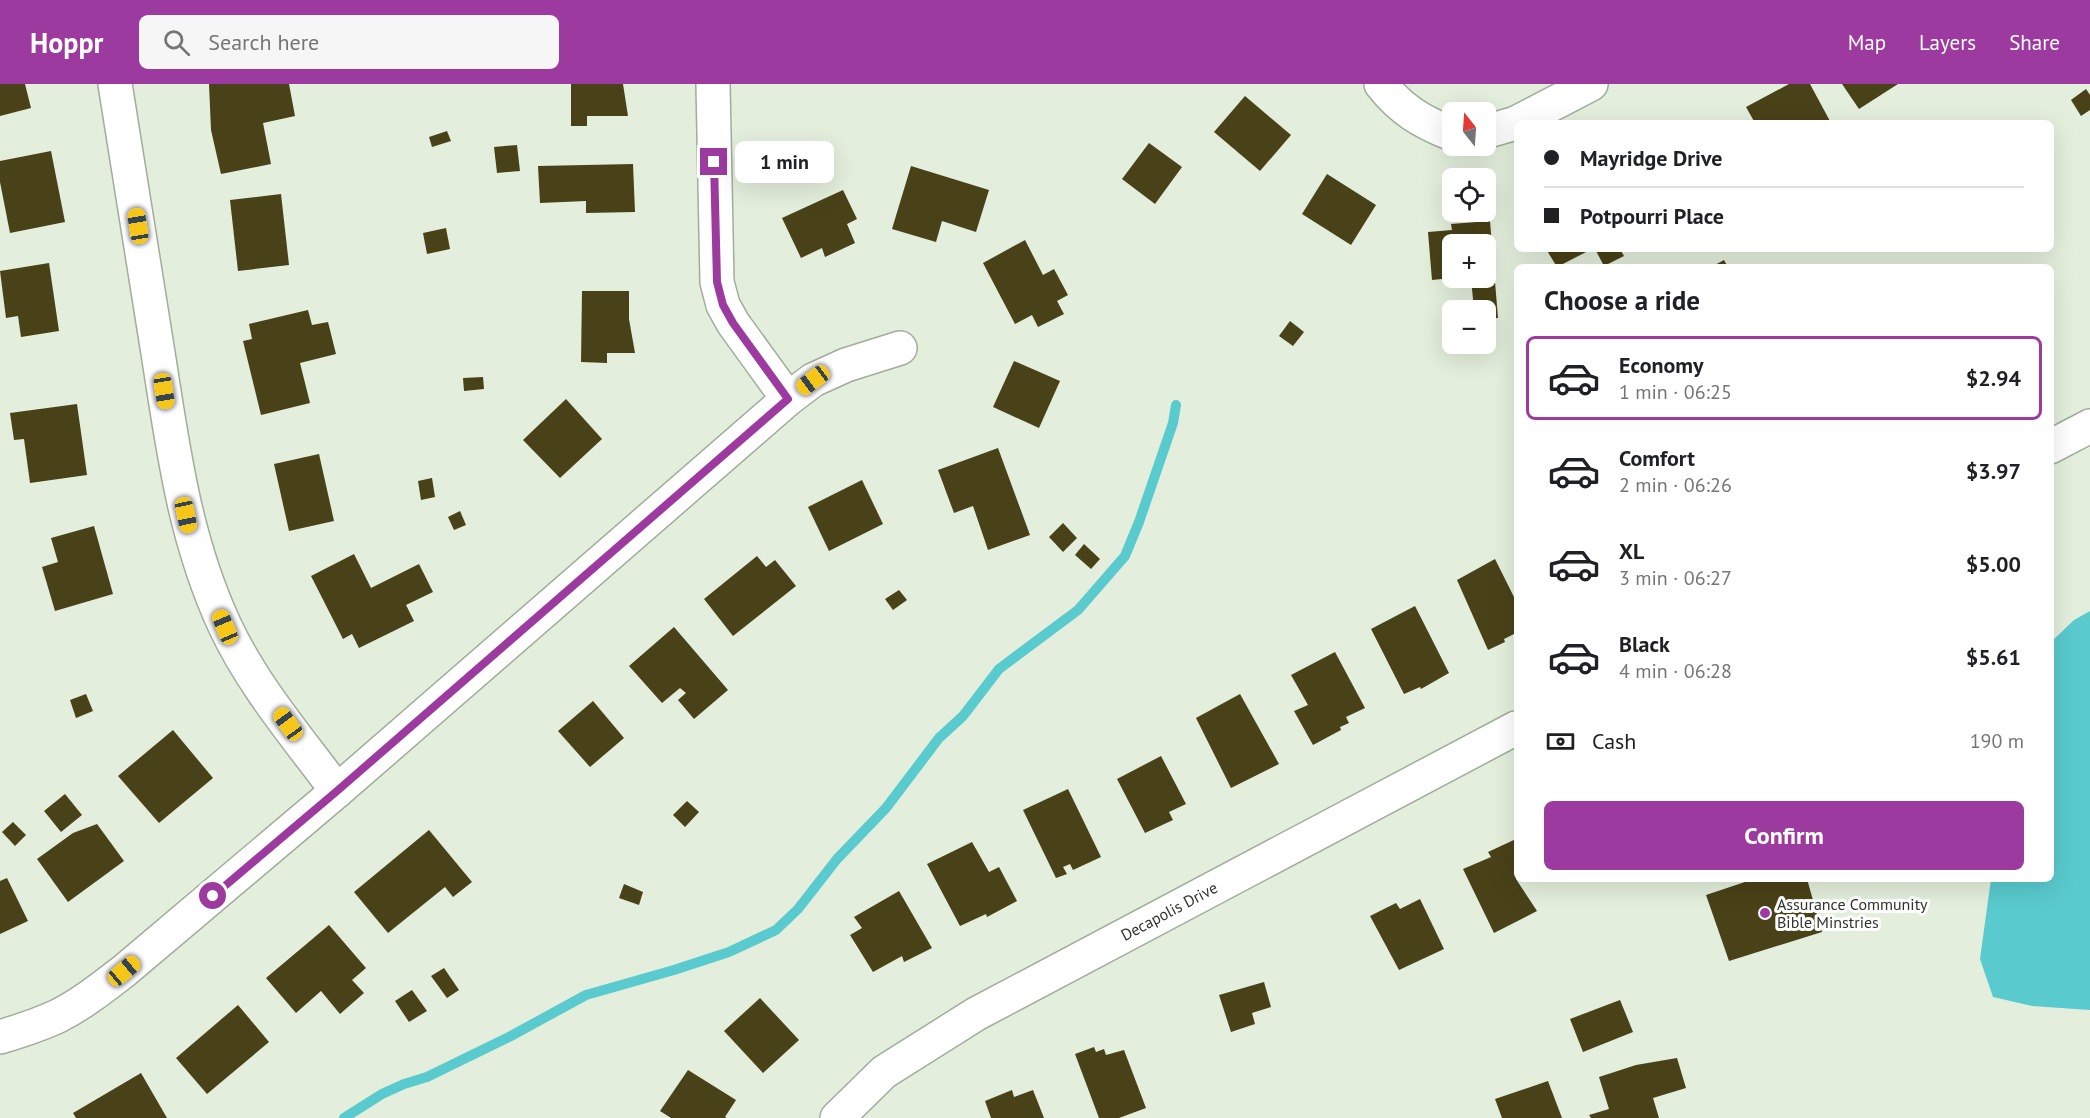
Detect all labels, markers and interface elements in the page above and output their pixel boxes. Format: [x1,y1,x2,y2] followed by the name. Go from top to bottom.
[139,15,559,69] search box
[30,24,103,61] text: Hoppr
[160,26,193,59] icon: search
[208,28,319,56] text: Search here
[1848,29,1886,56] text: Map
[1919,29,1976,56] text: Layers
[2009,29,2060,56] text: Share
[1442,102,1496,156] north arrow
[1442,102,1496,354] map controls
[735,141,834,183] callout: 1 min
[1580,144,1722,172] text: Mayridge Drive
[700,148,727,175] route end
[760,149,809,175] text: 1 min
[1442,168,1496,222] button: locate
[1580,202,1724,230] text: Potpourri Place
[126,207,150,245] car
[1442,234,1496,288] button: +
[1544,283,1700,317] text: Choose a ride
[1442,300,1496,354] button: −
[1547,351,1601,405] icon: car
[1619,351,1703,379] text: Economy
[793,362,833,398] car
[1966,364,2021,392] text: $2.94
[152,372,176,410] car
[1619,379,1732,405] text: 1 min · 06:25
[1547,444,1601,498] icon: car
[1619,444,1695,472] text: Comfort
[1966,457,2021,485] text: $3.97
[1619,472,1732,498] text: 2 min · 06:26
[173,496,199,534] car
[1547,537,1601,591] icon: car
[1619,537,1644,565] text: XL
[1966,550,2021,578] text: $5.00
[1619,565,1732,591] text: 3 min · 06:27
[210,607,240,647] car
[1547,630,1601,684] icon: car
[1619,630,1670,658] text: Black
[1966,643,2021,671] text: $5.61
[1619,658,1732,684] text: 4 min · 06:28
[270,704,306,744] car
[1544,725,1577,758] icon: cash
[1592,727,1636,755] text: Cash
[1970,728,2024,754] text: 190 m
[1544,801,2024,870] button: Confirm
[1117,877,1221,945] street label: Decapolis Drive
[199,882,226,909] route start
[1777,894,1928,932] place label: Assurance Community Bible Minstries
[1758,906,1772,920] marker: Assurance Community Bible Minstries
[104,953,144,989] car

